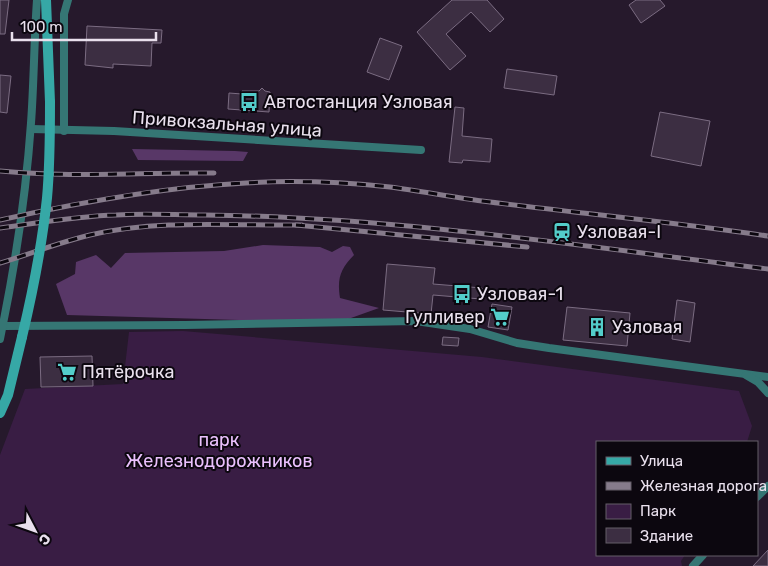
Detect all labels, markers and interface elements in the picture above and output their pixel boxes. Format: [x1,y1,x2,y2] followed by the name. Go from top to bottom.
[12,10,156,42] scale bar
[20,18,62,36] text: 100 m
[238,91,260,113] bus stop icon: Автостанция Узловая
[264,91,453,113] place label: Автостанция Узловая
[131,106,323,142] street label: Привокзальная улица
[551,221,573,243] station icon: Узловая-I
[577,221,661,243] place label: Узловая-I
[451,283,473,305] bus stop icon: Узловая-1
[477,283,563,305] place label: Узловая-1
[405,306,485,328] place label: Гулливер
[489,306,511,328] supermarket icon: Гулливер
[586,316,608,338] building icon: Узловая
[612,316,682,338] place label: Узловая
[56,361,78,383] supermarket icon: Пятёрочка
[82,361,175,383] place label: Пятёрочка
[125,429,313,472] park label: парк Железнодорожников
[596,441,758,556] legend
[640,452,683,470] text: Улица
[640,477,767,495] text: Железная дорога
[640,502,676,520] text: Парк
[10,506,60,556] north arrow
[640,527,693,545] text: Здание
[35,530,54,549] text: С

